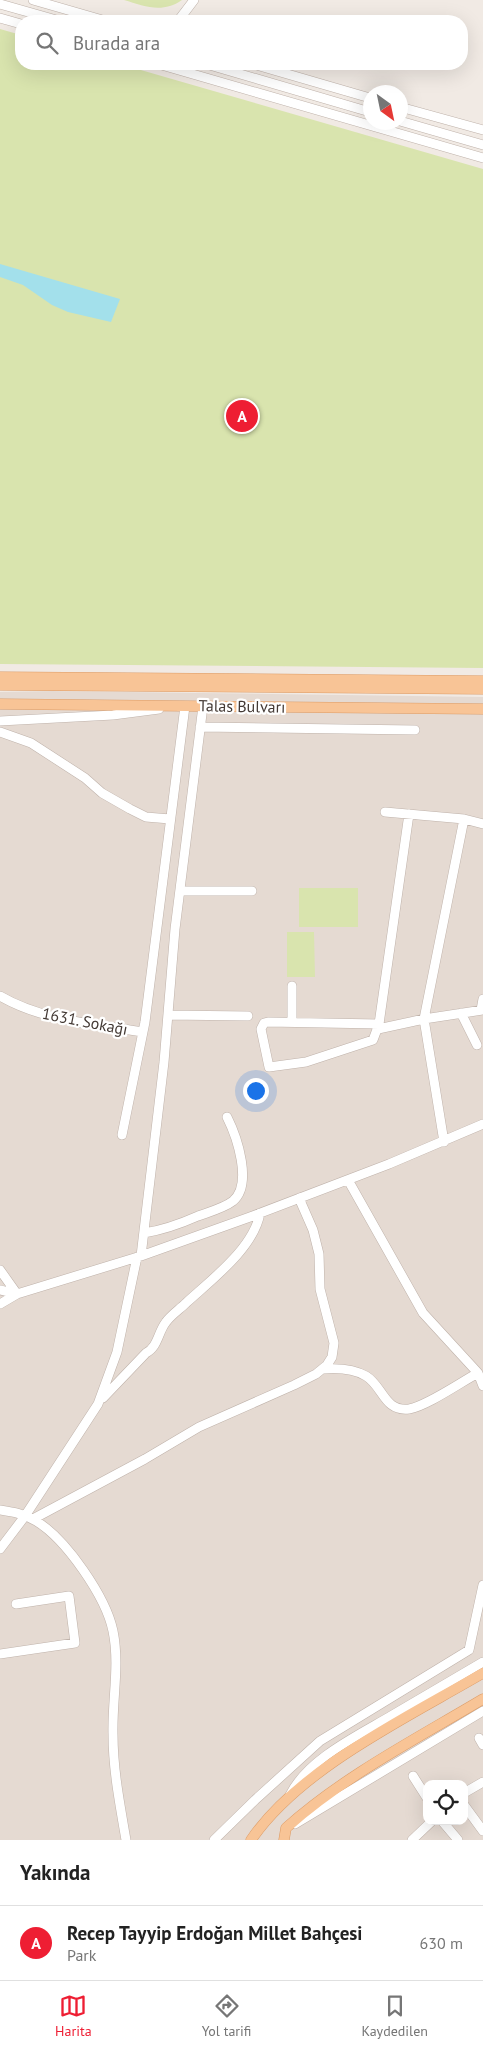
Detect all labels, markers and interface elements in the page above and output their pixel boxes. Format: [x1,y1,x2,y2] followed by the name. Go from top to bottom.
[15,15,468,70] search box
[33,29,61,57] icon: search
[73,31,160,55] text: Burada ara
[363,85,408,130] north arrow
[226,397,258,435] pin: A
[198,695,286,717] street label: Talas Bulvarı
[40,1003,130,1039] street label: 1631. Sokağı
[243,1078,269,1104] your location
[423,1780,468,1825] map controls
[423,1780,468,1825] button: locate
[20,1859,90,1886] text: Yakında
[67,1921,362,1945] text: Recep Tayyip Erdoğan Millet Bahçesi
[31,1933,41,1953] text: A
[420,1933,463,1953] text: 630 m
[67,1945,96,1965] text: Park
[55,1992,92,2040] tab: Harita
[202,1992,251,2040] tab: Yol tarifi
[362,1992,428,2040] tab: Kaydedilen

